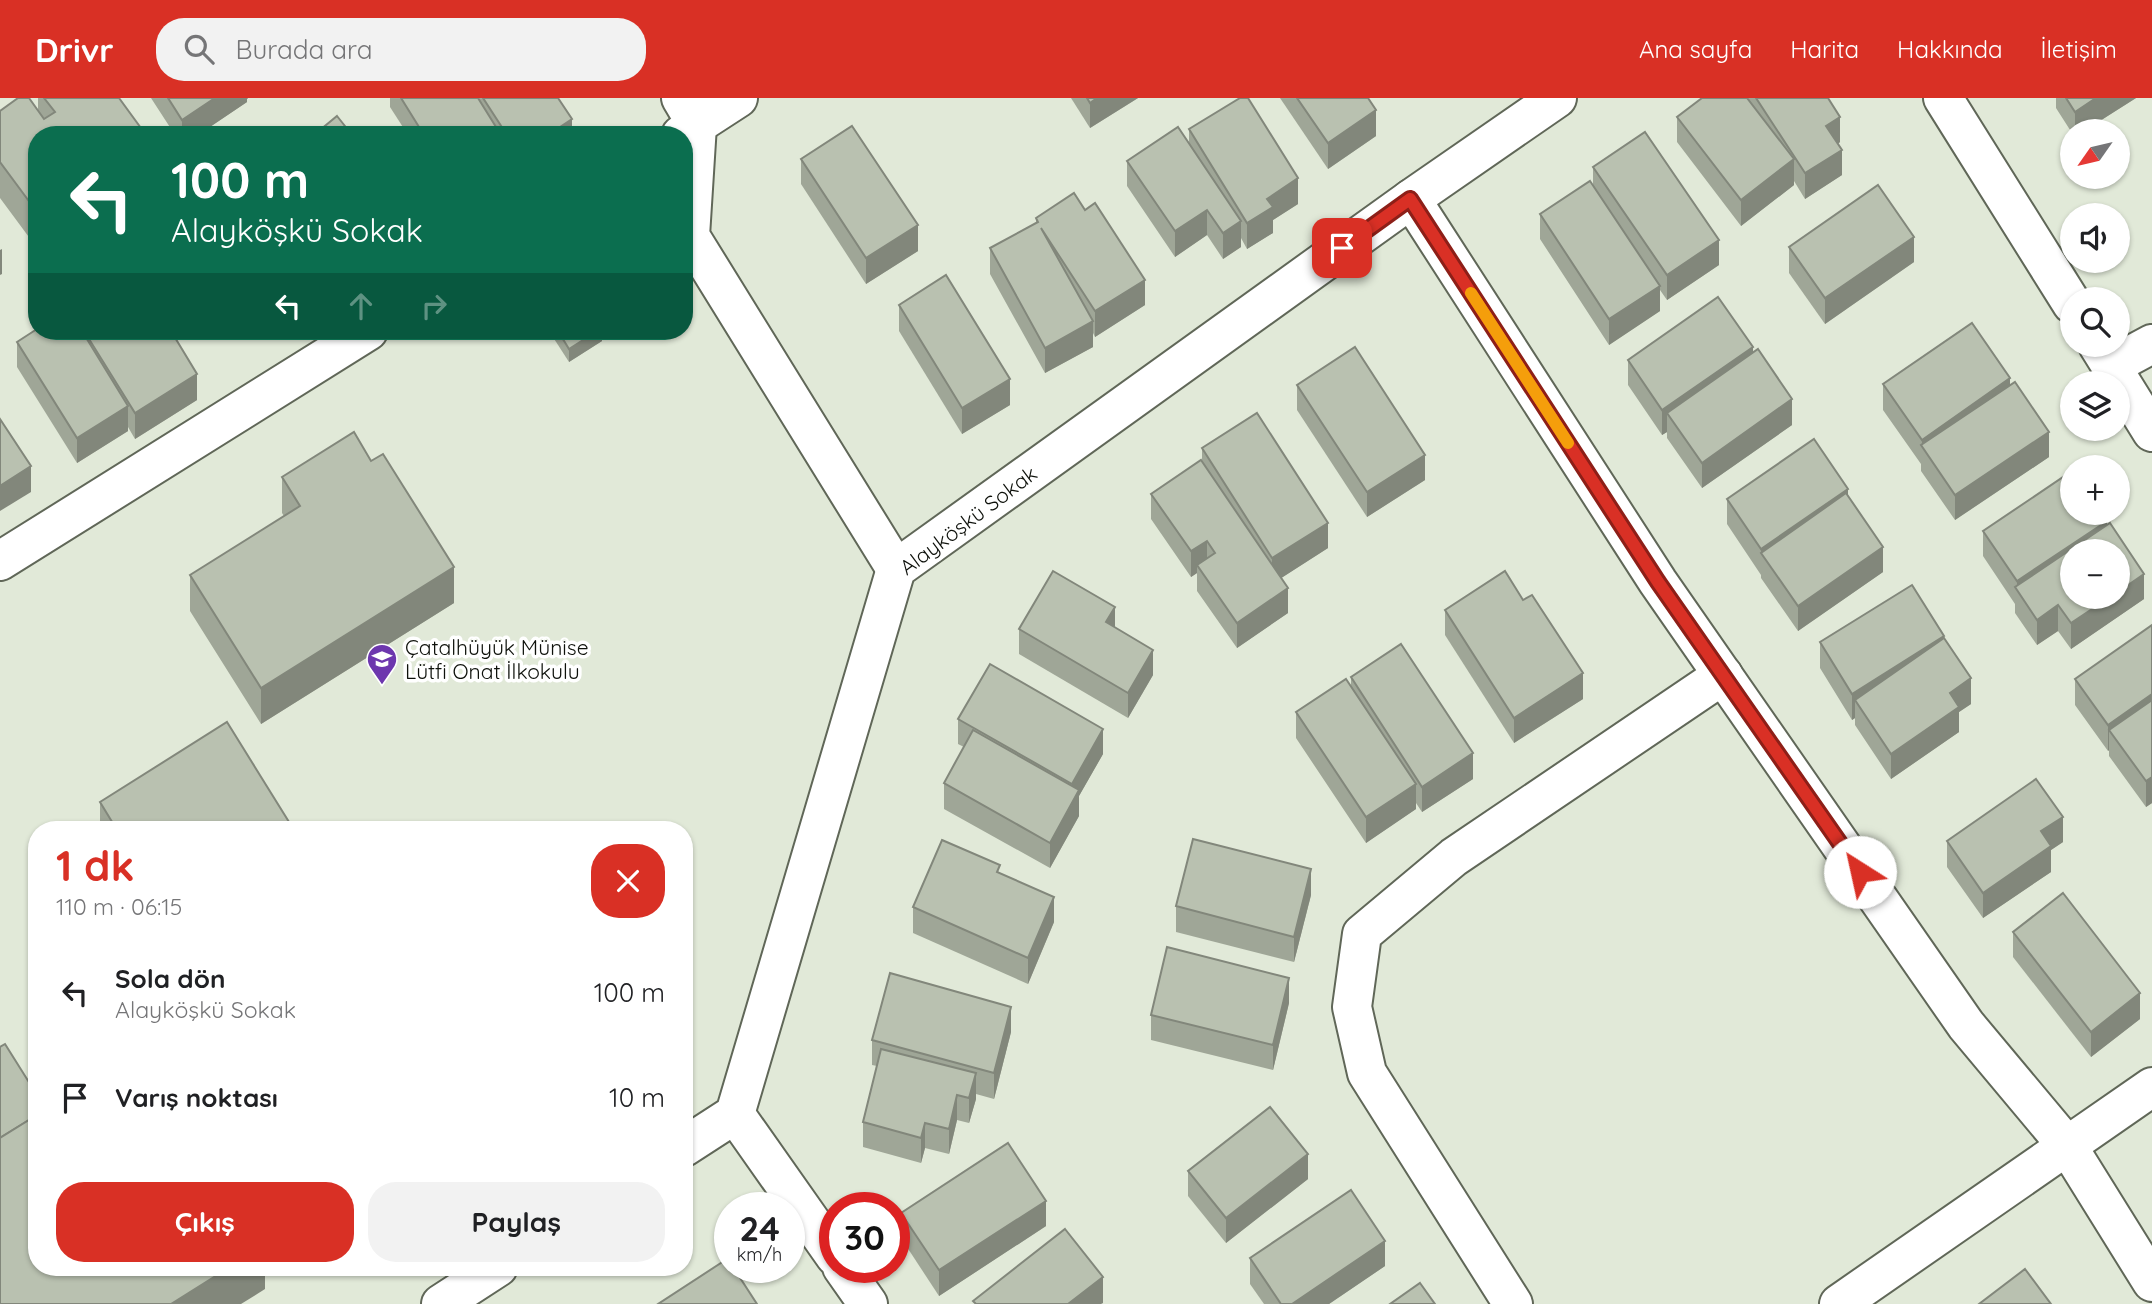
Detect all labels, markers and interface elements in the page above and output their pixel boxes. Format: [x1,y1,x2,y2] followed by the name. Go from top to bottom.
[156,18,646,81] search box
[35,29,114,70] text: Drivr
[180,30,218,68] icon: search
[236,33,373,66] text: Burada ara
[1639,34,1752,64] text: Ana sayfa
[1790,34,1859,64] text: Harita
[1897,34,2003,64] text: Hakkında
[2041,34,2117,64] text: İletişim
[2060,119,2130,189] north arrow
[2060,119,2130,609] map controls
[171,149,309,210] text: 100 m
[56,154,147,245] icon: left
[2060,203,2130,273] button: sound
[171,210,423,250] text: Alayköşkü Sokak
[1312,218,1372,278] pin
[1323,229,1361,267] icon: arrive
[269,287,307,325] icon: left
[342,287,380,325] icon: ahead
[415,287,453,325] icon: right
[2060,287,2130,357] button: search
[2060,371,2130,441] button: layers
[2060,455,2130,525] button: +
[894,460,1042,580] street label: Alayköşkü Sokak
[2060,539,2130,609] button: −
[405,634,589,684] place label: Çatalhüyük Münise Lütfi Onat İlkokulu
[365,642,399,686] school or university icon: Çatalhüyük Münise Lütfi Onat İlkokulu
[1823,835,1897,909] position arrow
[56,839,134,892] text: 1 dk
[591,844,665,918] button: close
[56,892,182,921] text: 110 m · 06:15
[115,962,225,995] text: Sola dön
[56,974,94,1012] icon: left
[594,976,665,1009] text: 100 m
[115,995,296,1024] text: Alayköşkü Sokak
[56,1079,94,1117] icon: arrive
[115,1081,278,1114] text: Varış noktası
[609,1081,665,1114] text: 10 m
[56,1182,354,1262] button: Çıkış
[368,1182,665,1262] button: Paylaş
[819,1192,910,1283] speed limit sign: 30
[739,1206,780,1250] text: 24
[737,1243,782,1266] text: km/h

